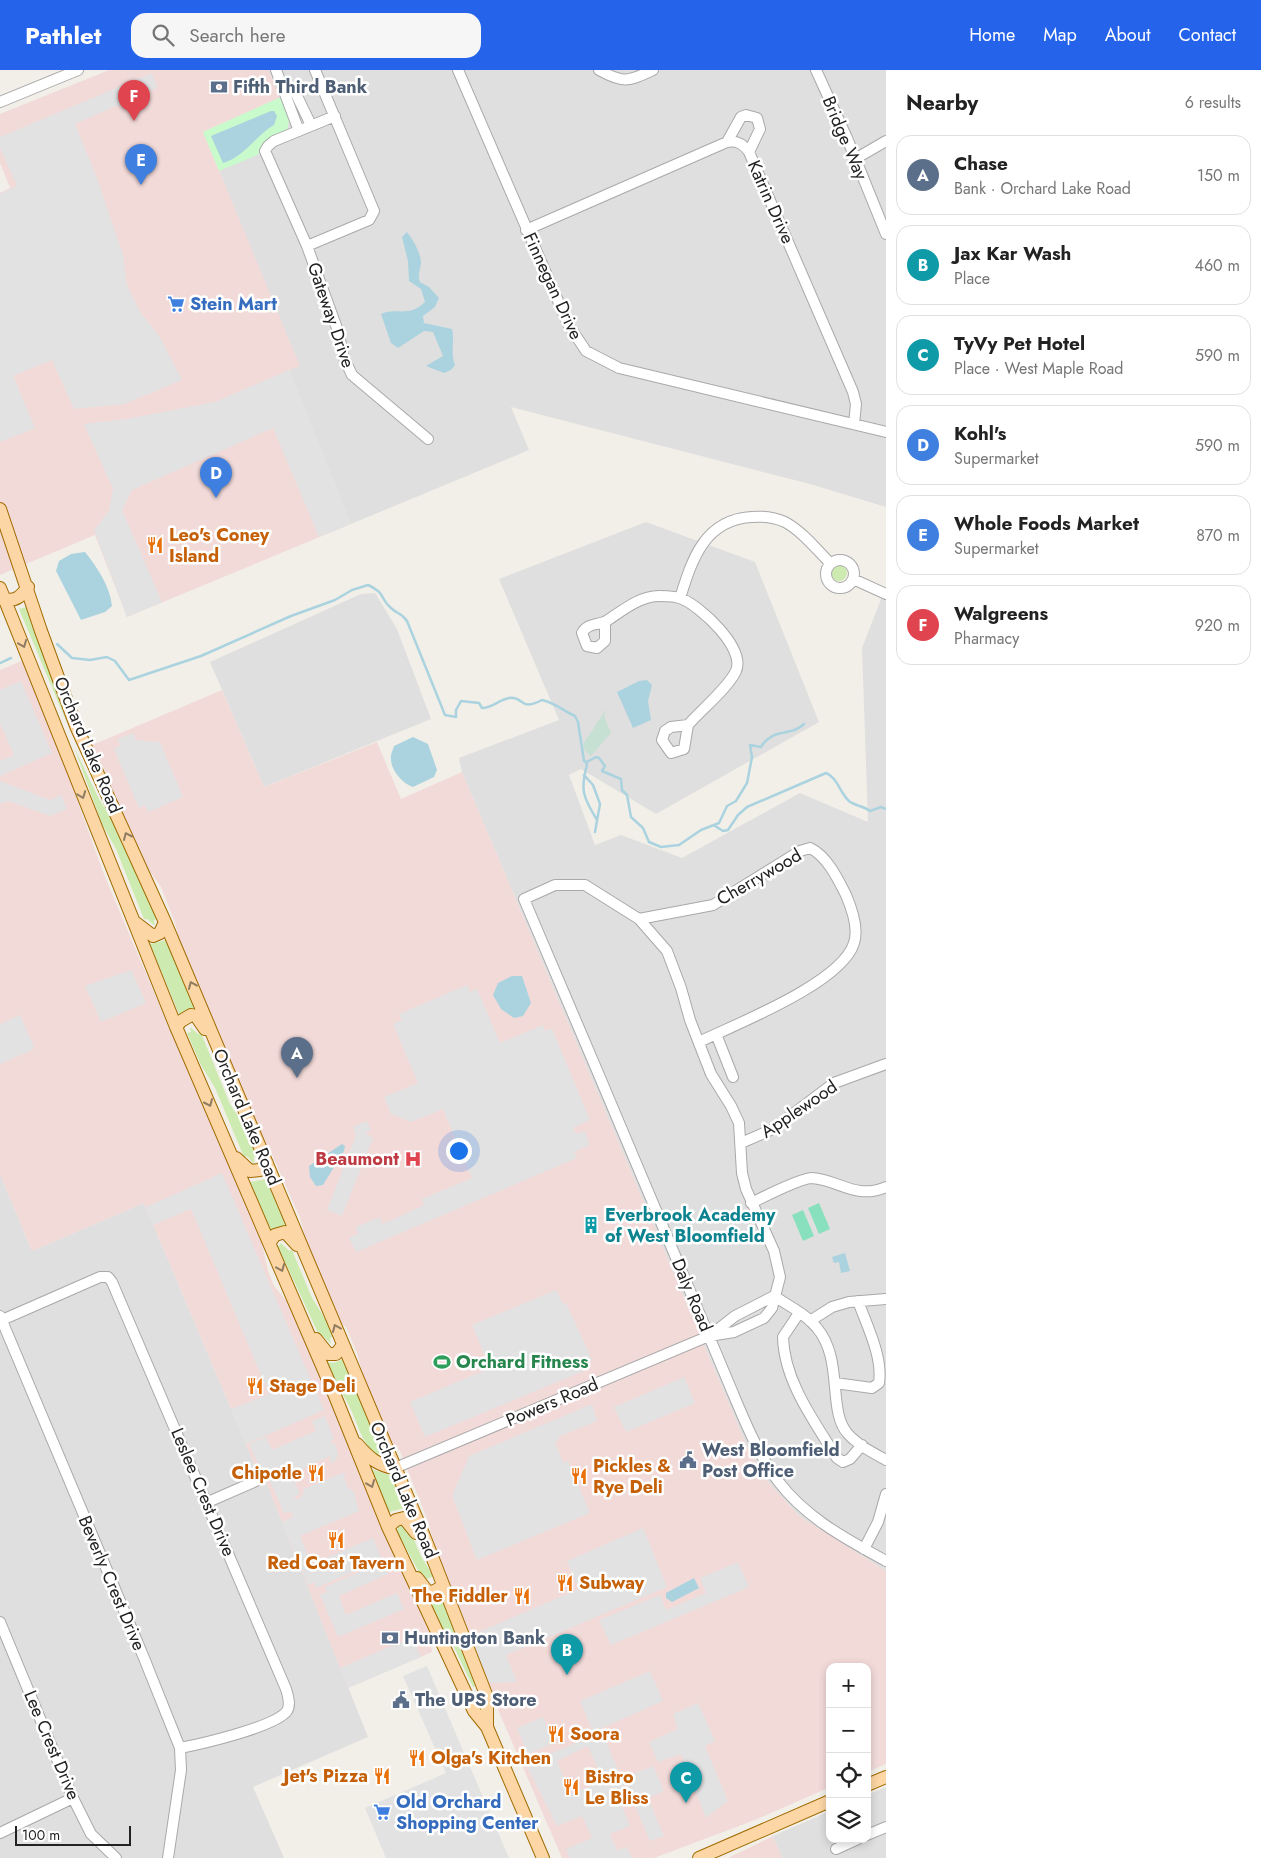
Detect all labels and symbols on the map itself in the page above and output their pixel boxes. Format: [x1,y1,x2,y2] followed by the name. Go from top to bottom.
[233,74,368,100] place label: Fifth Third Bank
[209,77,229,97] bank icon: Fifth Third Bank
[118,80,150,121] pin: F
[816,92,874,184] street label: Bridge Way
[125,144,157,185] pin: E
[741,156,801,248] street label: Katrin Drive
[517,228,589,344] street label: Finnegan Drive
[301,259,361,371] street label: Gateway Drive
[190,291,277,317] place label: Stein Mart
[166,294,186,314] supermarket icon: Stein Mart
[200,457,232,498] pin: D
[169,522,270,569] place label: Leo's Coney Island
[145,535,165,555] restaurant icon: Leo's Coney Island
[16,639,27,648] one-way arrow
[47,672,129,818] street label: Orchard Lake Road
[76,790,87,799] one-way arrow
[122,832,133,841] one-way arrow
[712,842,806,912] street label: Cherrywood
[187,981,198,990] one-way arrow
[281,1037,313,1078] pin: A
[206,1044,288,1190] street label: Orchard Lake Road
[755,1074,843,1144] street label: Applewood
[203,1098,214,1107] one-way arrow
[446,1138,472,1164] your location
[315,1146,399,1172] place label: Beaumont
[403,1149,423,1169] hospital icon: Beaumont
[605,1202,776,1249] place label: Everbrook Academy of West Bloomfield
[581,1215,601,1235] building icon: Everbrook Academy of West Bloomfield
[665,1254,719,1336] street label: Daly Road
[274,1263,285,1272] one-way arrow
[332,1324,342,1333] one-way arrow
[456,1349,588,1375] place label: Orchard Fitness
[432,1352,452,1372] sports icon: Orchard Fitness
[502,1371,602,1433] street label: Powers Road
[269,1373,356,1399] place label: Stage Deli
[245,1376,265,1396] restaurant icon: Stage Deli
[363,1417,445,1563] street label: Orchard Lake Road
[164,1424,242,1560] street label: Leslee Crest Drive
[702,1437,840,1484] place label: West Bloomfield Post Office
[678,1450,698,1470] public building icon: West Bloomfield Post Office
[593,1453,671,1500] place label: Pickles & Rye Deli
[232,1460,302,1486] place label: Chipotle
[306,1463,326,1483] restaurant icon: Chipotle
[569,1466,589,1486] restaurant icon: Pickles & Rye Deli
[365,1479,375,1488] one-way arrow
[72,1512,152,1654] street label: Beverly Crest Drive
[326,1530,346,1550] restaurant icon: Red Coat Tavern
[267,1550,405,1576] place label: Red Coat Tavern
[579,1570,645,1596] place label: Subway
[555,1573,575,1593] restaurant icon: Subway
[412,1583,509,1609] place label: The Fiddler
[512,1586,532,1606] restaurant icon: The Fiddler
[404,1625,546,1651] place label: Huntington Bank
[380,1628,400,1648] bank icon: Huntington Bank
[551,1634,583,1675] pin: B
[17,1686,87,1804] street label: Lee Crest Drive
[415,1687,537,1713] place label: The UPS Store
[391,1690,411,1710] public building icon: The UPS Store
[570,1721,620,1747] place label: Soora
[546,1724,566,1744] restaurant icon: Soora
[431,1745,551,1771] place label: Olga's Kitchen
[407,1748,427,1768] restaurant icon: Olga's Kitchen
[670,1762,702,1803] pin: C
[280,1763,368,1789] place label: Jet's Pizza
[585,1764,648,1811] place label: Bistro Le Bliss
[372,1766,392,1786] restaurant icon: Jet's Pizza
[561,1777,581,1797] restaurant icon: Bistro Le Bliss
[396,1789,539,1836] place label: Old Orchard Shopping Center
[372,1802,392,1822] supermarket icon: Old Orchard Shopping Center
[15,1823,131,1846] scale bar

